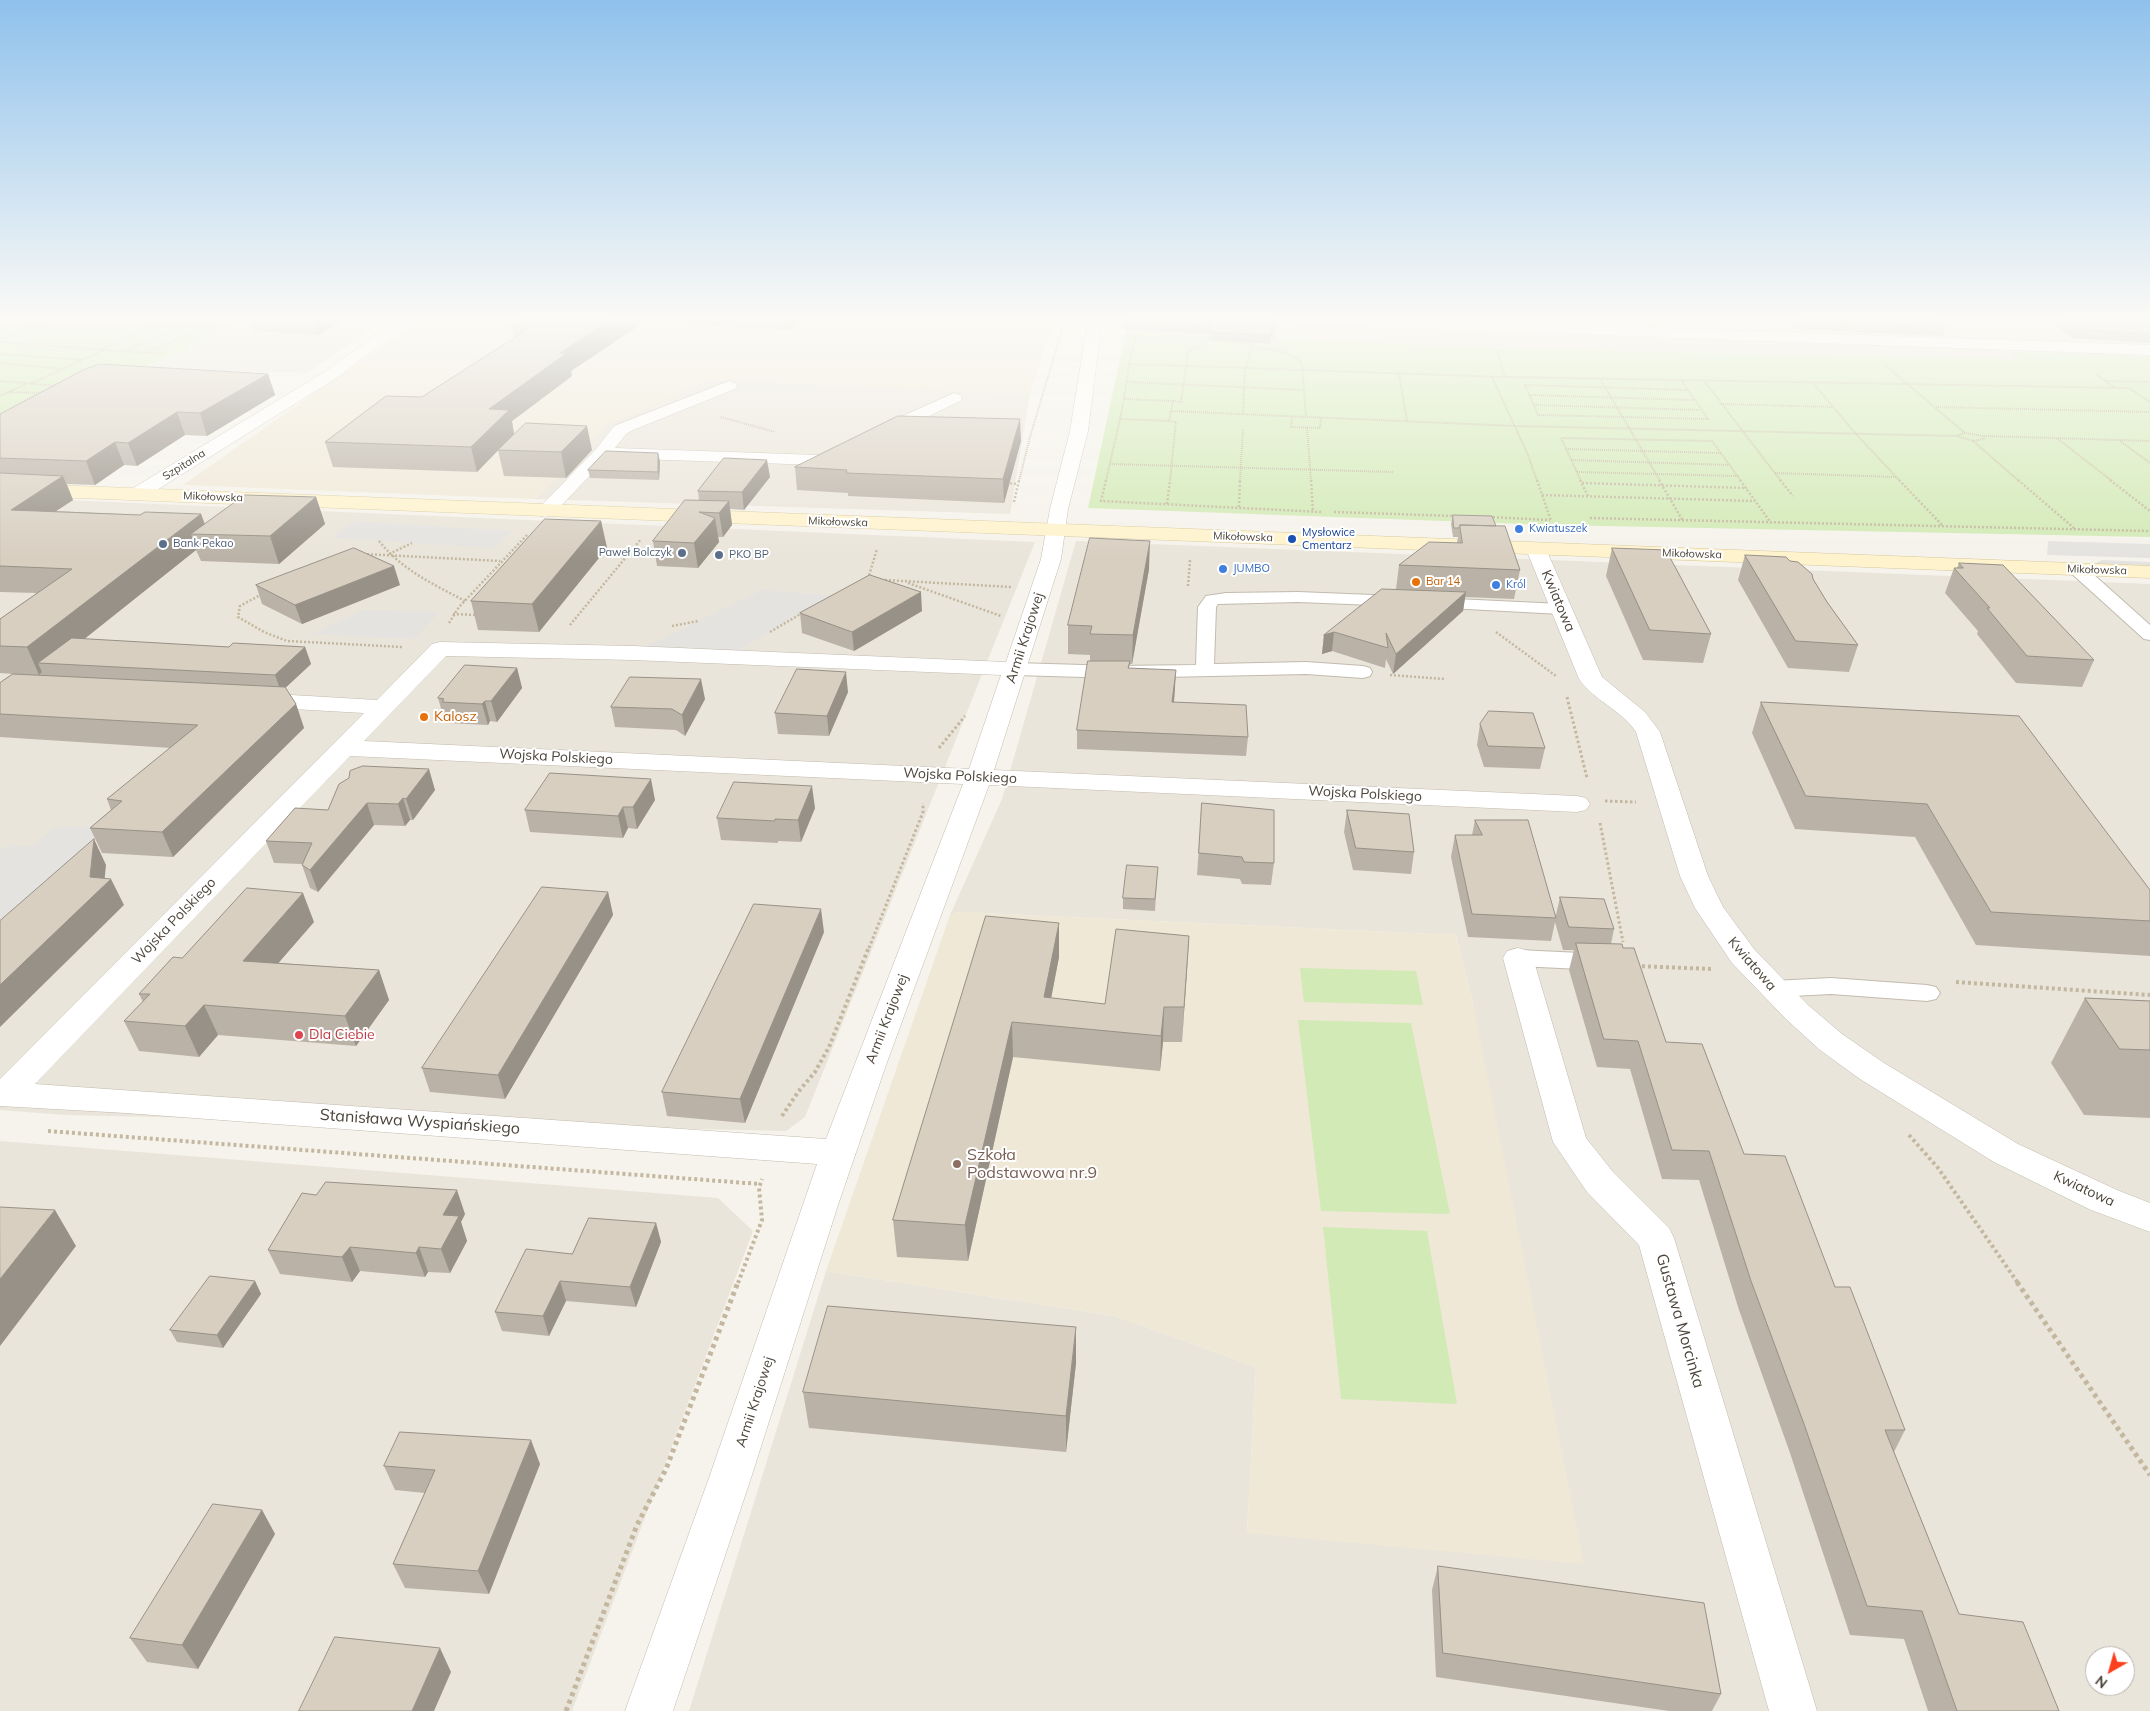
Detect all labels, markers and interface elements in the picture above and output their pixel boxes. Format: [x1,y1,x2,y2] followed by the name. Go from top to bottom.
[160,447,208,483] street label: Szpitalna
[183,489,243,505] street label: Mikołowska
[808,514,868,530] street label: Mikołowska
[1529,522,1587,536] place label: Kwiatuszek
[1513,523,1525,535] marker: Kwiatuszek
[1302,526,1355,552] place label: Mysłowice Cmentarz
[1213,529,1273,545] street label: Mikołowska
[1286,533,1298,545] marker: Mysłowice Cmentarz
[173,537,233,551] place label: Bank Pekao
[157,538,169,550] marker: Bank Pekao
[599,546,672,560] place label: Paweł Bolczyk
[1662,546,1722,562] street label: Mikołowska
[676,547,688,559] marker: Paweł Bolczyk
[729,548,769,562] place label: PKO BP
[713,549,725,561] marker: PKO BP
[1233,562,1270,576] place label: JUMBO
[2067,562,2127,578] street label: Mikołowska
[1217,563,1229,575] marker: JUMBO
[1537,568,1579,634] street label: Kwiatowa
[1426,575,1460,589] place label: Bar 14
[1410,576,1422,588] marker: Bar 14
[1506,578,1526,592] place label: Król
[1490,579,1502,591] marker: Król
[1002,590,1048,686] street label: Armii Krajowej
[434,709,477,725] place label: Kalosz
[418,711,430,723] marker: Kalosz
[499,746,613,768] street label: Wojska Polskiego
[903,765,1017,787] street label: Wojska Polskiego
[1308,783,1422,805] street label: Wojska Polskiego
[128,874,220,968] street label: Wojska Polskiego
[1724,934,1780,994] street label: Kwiatowa
[862,972,912,1066] street label: Armii Krajowej
[309,1027,375,1043] place label: Dla Ciebie
[293,1029,305,1041] marker: Dla Ciebie
[319,1105,521,1139] street label: Stanisława Wyspiańskiego
[967,1145,1097,1183] place label: Szkoła Podstawowa nr.9
[951,1158,963,1170] marker: Szkoła Podstawowa nr.9
[2051,1168,2117,1210] street label: Kwiatowa
[1652,1252,1708,1390] street label: Gustawa Morcinka
[732,1354,778,1450] street label: Armii Krajowej
[2085,1646,2135,1696] north arrow
[2092,1672,2111,1692] text: N

